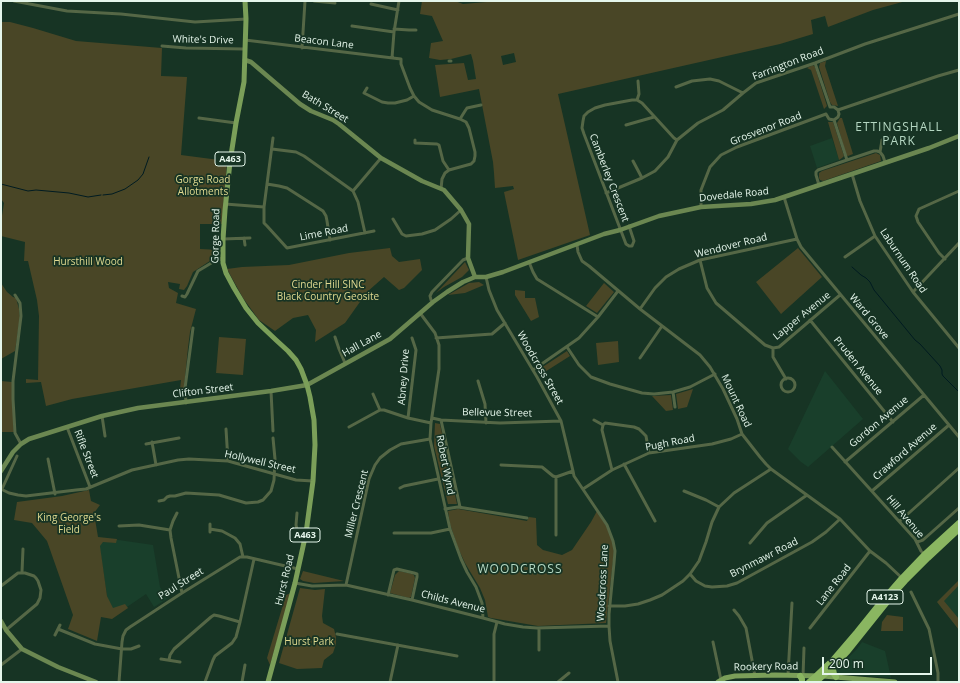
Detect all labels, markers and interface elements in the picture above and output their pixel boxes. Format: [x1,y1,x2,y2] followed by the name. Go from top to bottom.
[294,32,354,52] street label: Beacon Lane
[172,33,234,47] street label: White's Drive
[751,45,825,83] street label: Farrington Road
[300,88,350,126] street label: Bath Street
[729,110,803,148] street label: Grosvenor Road
[855,121,943,149] district label: ETTINGSHALL PARK
[587,132,631,224] street label: Camberley Crescent
[215,152,245,166] road number: A463
[176,174,230,198] park label: Gorge Road Allotments
[698,185,770,205] street label: Dovedale Road
[210,208,222,264] street label: Gorge Road
[299,222,349,244] street label: Lime Road
[877,227,929,295] street label: Laburnum Road
[694,231,768,261] street label: Wendover Road
[53,256,123,268] park label: Hursthill Wood
[277,279,379,302] park label: Cinder Hill SINC Black Country Geosite
[771,289,833,343] street label: Lapper Avenue
[847,292,891,342] street label: Ward Grove
[340,328,384,360] street label: Hall Lane
[514,329,566,407] street label: Woodcross Street
[831,334,885,398] street label: Pruden Avenue
[396,349,412,405] street label: Abney Drive
[718,372,754,430] street label: Mount Road
[172,381,234,401] street label: Clifton Street
[847,394,911,450] street label: Gordon Avenue
[462,406,532,420] street label: Bellevue Street
[871,421,939,483] street label: Crawford Avenue
[71,428,101,480] street label: Rifle Street
[644,432,696,454] street label: Pugh Road
[433,434,457,496] street label: Robert Wynd
[223,448,297,476] street label: Hollywell Street
[343,469,371,539] street label: Miller Crescent
[884,493,926,541] street label: Hill Avenue
[37,512,101,536] park label: King George's Field
[290,528,320,542] road number: A463
[728,536,800,580] street label: Brynmawr Road
[595,544,611,622] street label: Woodcross Lane
[273,553,297,607] street label: Hurst Road
[814,562,854,608] street label: Lane Road
[478,563,562,577] district label: WOODCROSS
[156,565,206,603] street label: Paul Street
[420,588,486,616] street label: Childs Avenue
[867,590,903,604] road number: A4123
[284,636,334,648] park label: Hurst Park
[824,649,934,675] scale bar
[829,655,864,672] text: 200 m
[734,660,798,674] street label: Rookery Road

